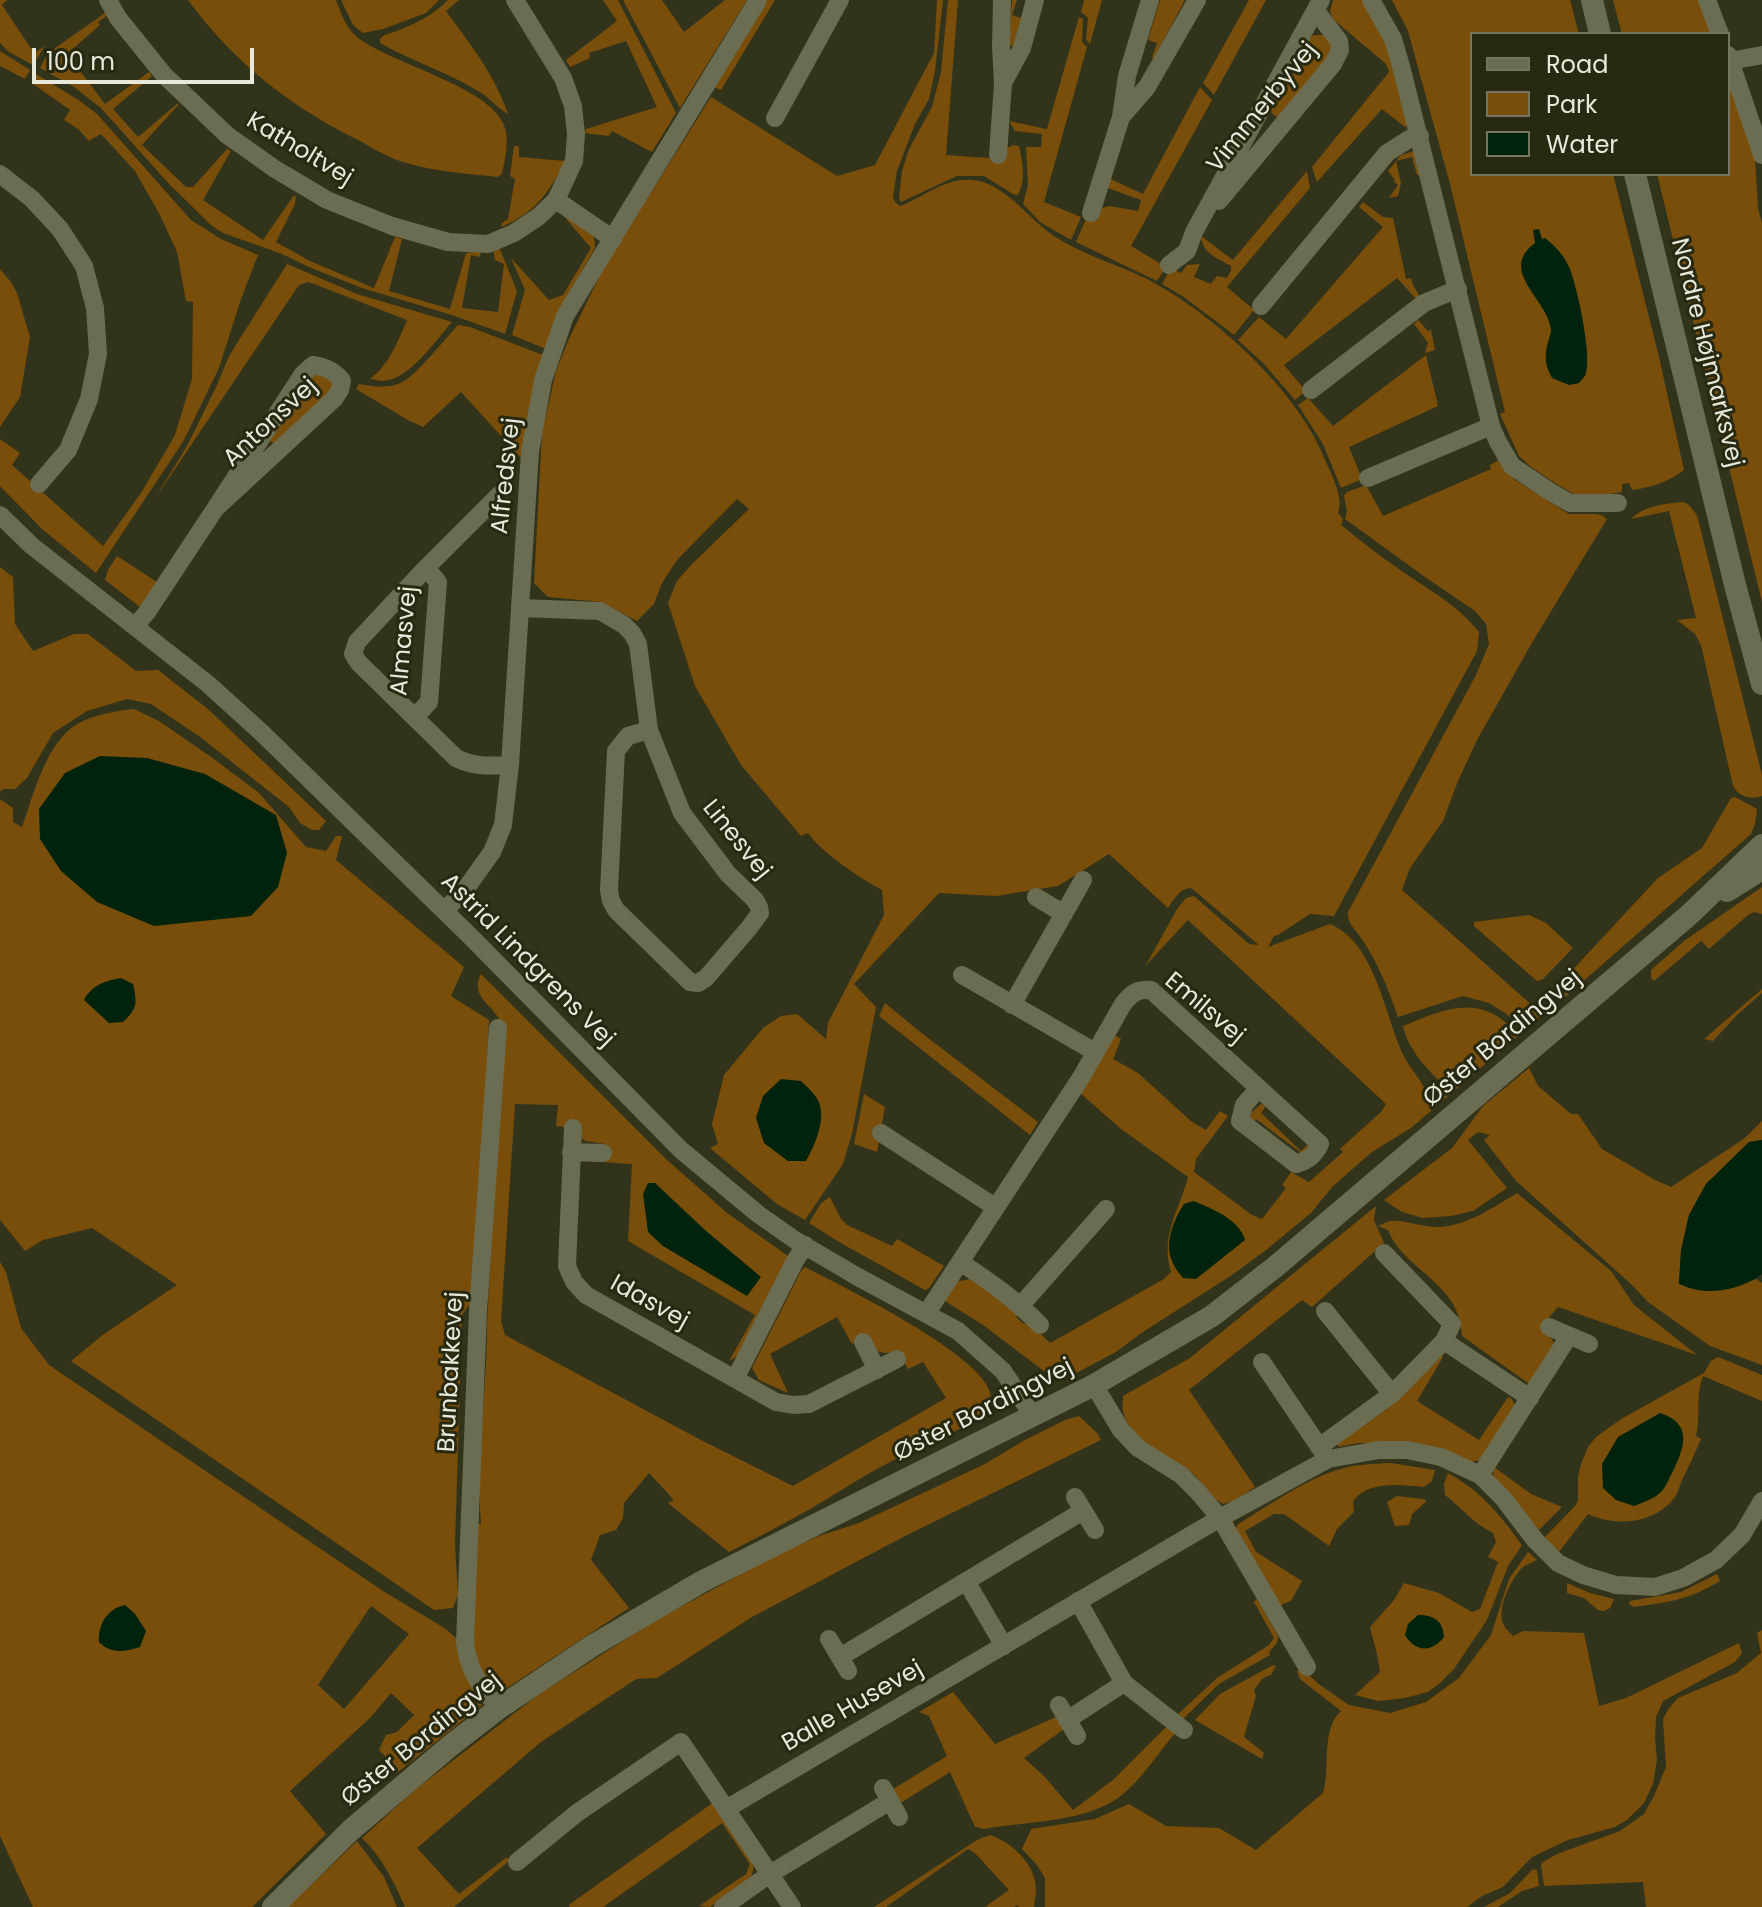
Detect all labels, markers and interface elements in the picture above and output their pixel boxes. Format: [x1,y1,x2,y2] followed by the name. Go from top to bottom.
[36,32,258,82] scale bar
[1470,32,1730,176] legend
[1202,37,1324,179] street label: Vimmerbyvej
[46,45,115,78] text: 100 m
[1546,48,1608,81] text: Road
[1546,88,1597,121] text: Park
[241,107,357,193] street label: Katholtvej
[1546,128,1618,161] text: Water
[1664,236,1748,470] street label: Nordre Højmarksvej
[218,372,324,474] street label: Antonsvej
[487,416,527,536] street label: Alfredsvej
[386,585,424,697] street label: Almasvej
[695,795,777,885] street label: Linesvej
[434,868,620,1054] street label: Astrid Lindgrens Vej
[1418,965,1588,1113] street label: Øster Bordingvej
[1158,967,1250,1051] street label: Emilsvej
[605,1270,693,1336] street label: Idasvej
[433,1291,471,1453] street label: Brunbakkevej
[890,1353,1078,1469] street label: Øster Bordingvej
[778,1655,928,1759] street label: Balle Husevej
[336,1667,508,1813] street label: Øster Bordingvej

